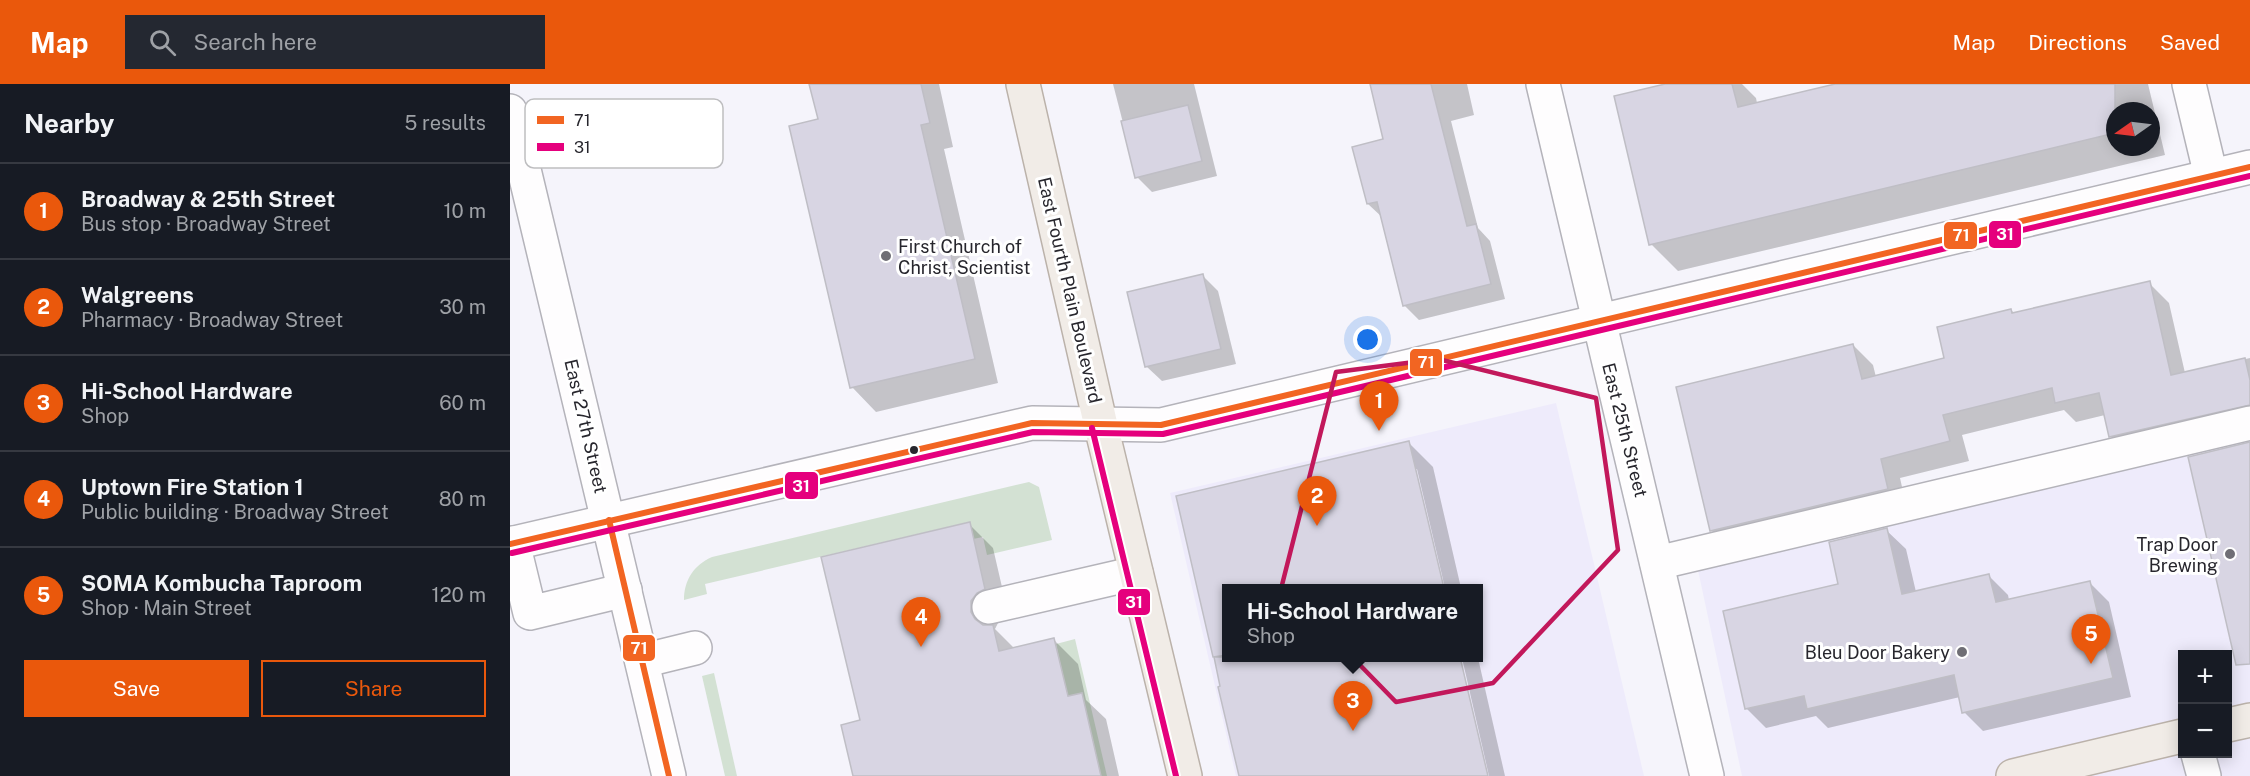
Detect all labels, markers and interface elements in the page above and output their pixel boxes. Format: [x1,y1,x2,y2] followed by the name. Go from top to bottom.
[125,15,545,69] search box
[30,26,89,59] text: Map
[146,26,179,59] icon: search
[194,29,317,55] text: Search here
[1953,30,1995,55] text: Map
[2028,30,2127,55] text: Directions
[2160,30,2220,55] text: Saved
[525,99,723,168] legend
[2106,102,2160,156] north arrow
[24,108,114,139] text: Nearby
[404,111,486,135] text: 5 results
[574,111,590,130] text: 71
[574,138,591,157] text: 31
[1034,175,1106,405] street label: East Fourth Plain Boulevard
[81,186,335,212] text: Broadway & 25th Street
[39,199,48,223] text: 1
[443,199,486,223] text: 10 m
[81,212,331,236] text: Bus stop · Broadway Street
[1988,220,2022,249] line badge: 31
[1943,221,1978,250] line badge: 71
[1996,225,2014,244] text: 31
[1952,226,1970,245] text: 71
[898,236,1031,278] place label: First Church of Christ, Scientist
[879,249,893,263] marker: First Church of Christ, Scientist
[81,282,194,308] text: Walgreens
[37,295,50,319] text: 2
[439,295,486,319] text: 30 m
[81,308,343,332] text: Pharmacy · Broadway Street
[1353,325,1382,354] your location
[1409,348,1443,377] line badge: 71
[1417,353,1435,372] text: 71
[560,357,612,495] street label: East 27th Street
[1598,361,1652,499] street label: East 25th Street
[81,378,293,404] text: Hi-School Hardware
[1360,382,1398,431] pin: 1
[37,391,50,415] text: 3
[439,391,486,415] text: 60 m
[81,404,129,428] text: Shop
[908,444,920,456] unlabelled marker
[784,471,819,500] line badge: 31
[81,474,304,500] text: Uptown Fire Station 1
[1298,476,1336,526] pin: 2
[792,477,810,496] text: 31
[37,487,50,511] text: 4
[439,487,486,511] text: 80 m
[81,500,389,524] text: Public building · Broadway Street
[2136,534,2218,576] place label: Trap Door Brewing
[2223,547,2237,561] marker: Trap Door Brewing
[81,570,362,596] text: SOMA Kombucha Taproom
[37,583,50,607] text: 5
[432,583,486,607] text: 120 m
[1222,584,1483,662] popup
[1117,588,1151,616] line badge: 31
[1125,593,1143,612] text: 31
[81,596,252,620] text: Shop · Main Street
[902,598,940,647] pin: 4
[1247,598,1458,624] text: Hi-School Hardware
[2072,614,2110,664] pin: 5
[1247,624,1295,648] text: Shop
[622,634,656,662] line badge: 71
[630,639,648,658] text: 71
[1805,642,1950,663] place label: Bleu Door Bakery
[1955,645,1969,659] marker: Bleu Door Bakery
[2178,650,2232,758] map controls
[2178,650,2232,704] button: +
[24,660,249,717] button: Save
[261,660,486,717] button: Share
[1334,682,1372,731] pin: 3
[2178,704,2232,758] button: −

